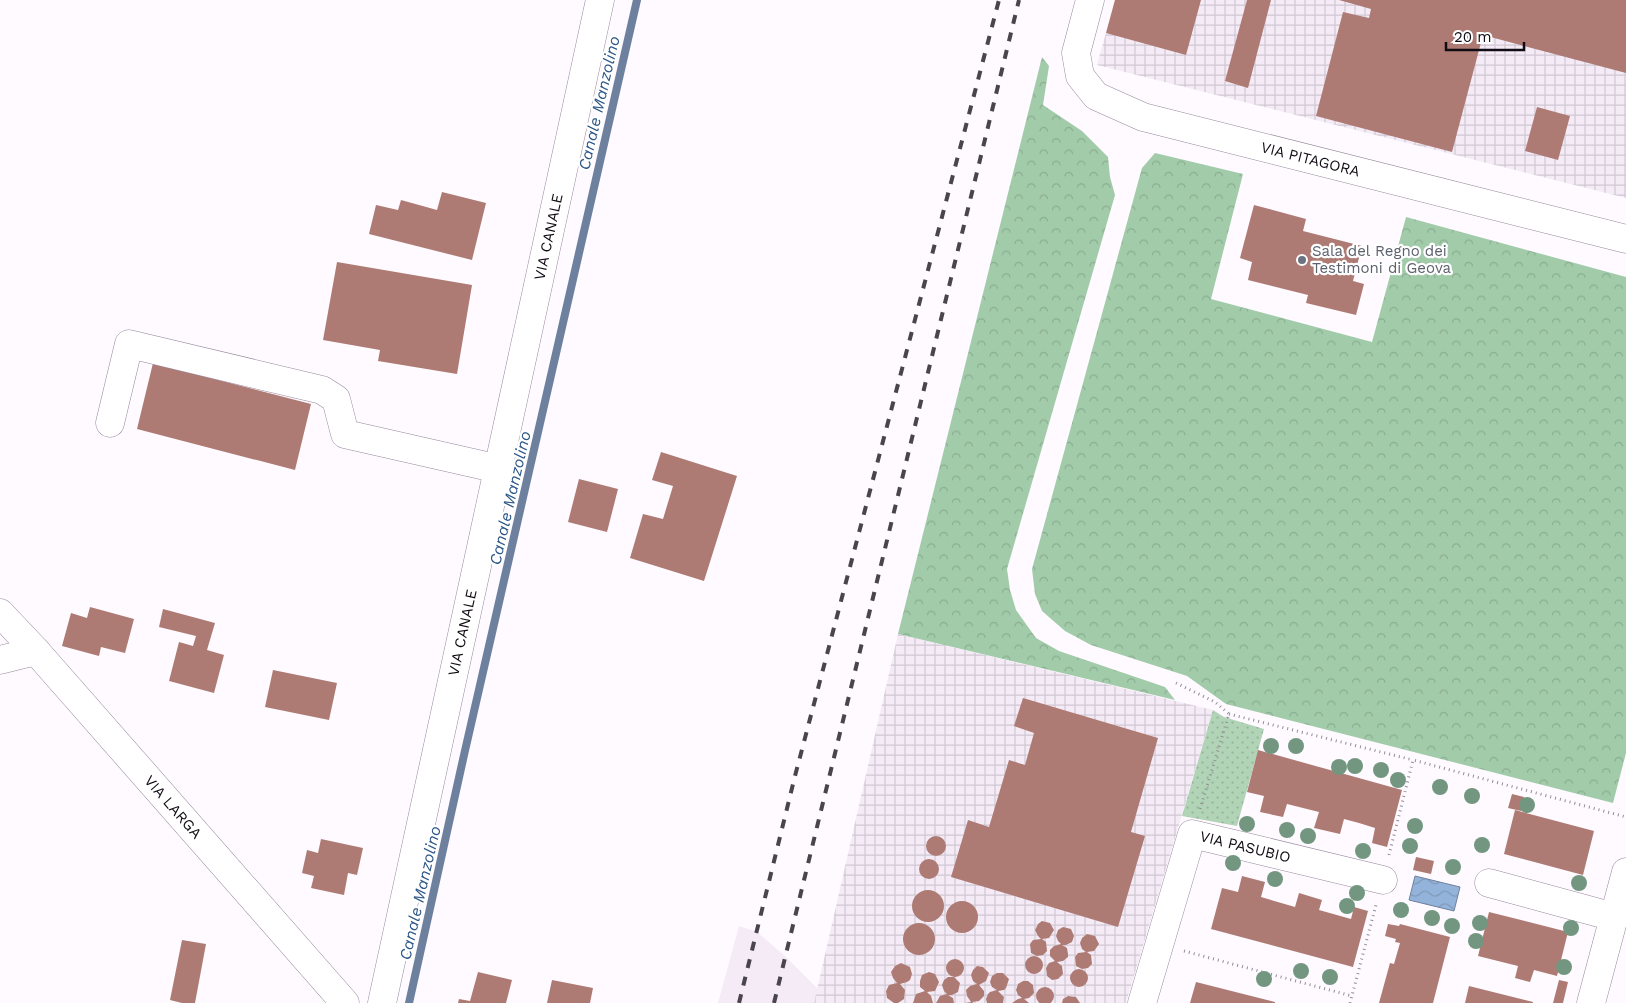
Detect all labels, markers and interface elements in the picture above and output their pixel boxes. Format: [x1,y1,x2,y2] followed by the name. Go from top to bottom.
[1446,20,1524,52] scale bar
[1454,28,1492,46] text: 20 m
[574,34,624,172] water label: Canale Manzolino
[1259,138,1362,180] street label: VIA PITAGORA
[530,192,567,282] street label: VIA CANALE
[1312,242,1452,277] place label: Sala del Regno dei Testimoni di Geova
[1296,254,1308,266] marker: Sala del Regno dei Testimoni di Geova
[485,429,535,567] water label: Canale Manzolino
[444,588,481,678] street label: VIA CANALE
[140,772,206,842] street label: VIA LARGA
[395,824,445,962] water label: Canale Manzolino
[1198,827,1292,866] street label: VIA PASUBIO

